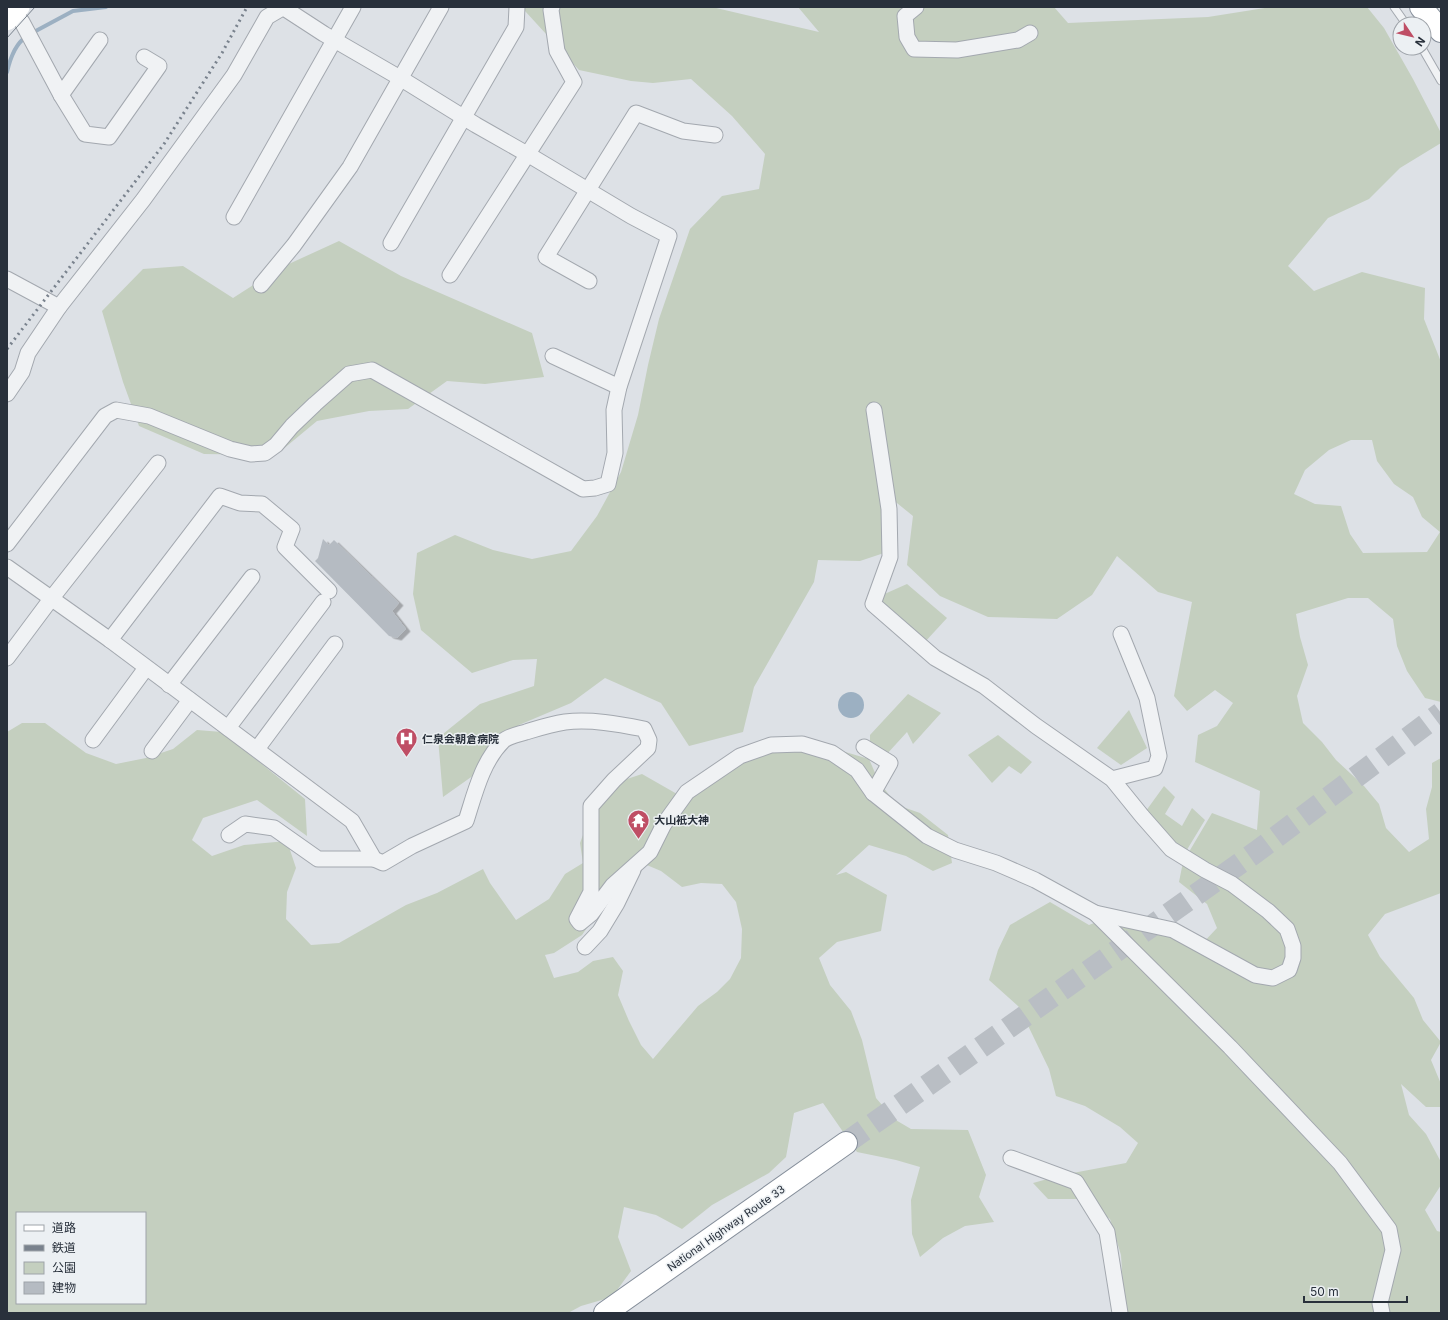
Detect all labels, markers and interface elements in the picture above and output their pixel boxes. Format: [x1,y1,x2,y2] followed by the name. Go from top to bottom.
[1392,16,1432,56] north arrow
[1412,34,1428,49] text: N
[394,726,420,759] hospital icon: 仁泉会朝倉病院
[422,732,499,746] place label: 仁泉会朝倉病院
[626,807,652,840] temple icon: 大山衹大神
[654,813,709,827] place label: 大山衹大神
[664,1182,788,1274] street label: National Highway Route 33
[16,1212,146,1304] legend
[52,1220,76,1235] text: 道路
[52,1240,76,1255] text: 鉄道
[52,1260,76,1275] text: 公園
[1304,1278,1407,1304] scale bar
[52,1280,76,1295] text: 建物
[1310,1284,1339,1299] text: 50 m

